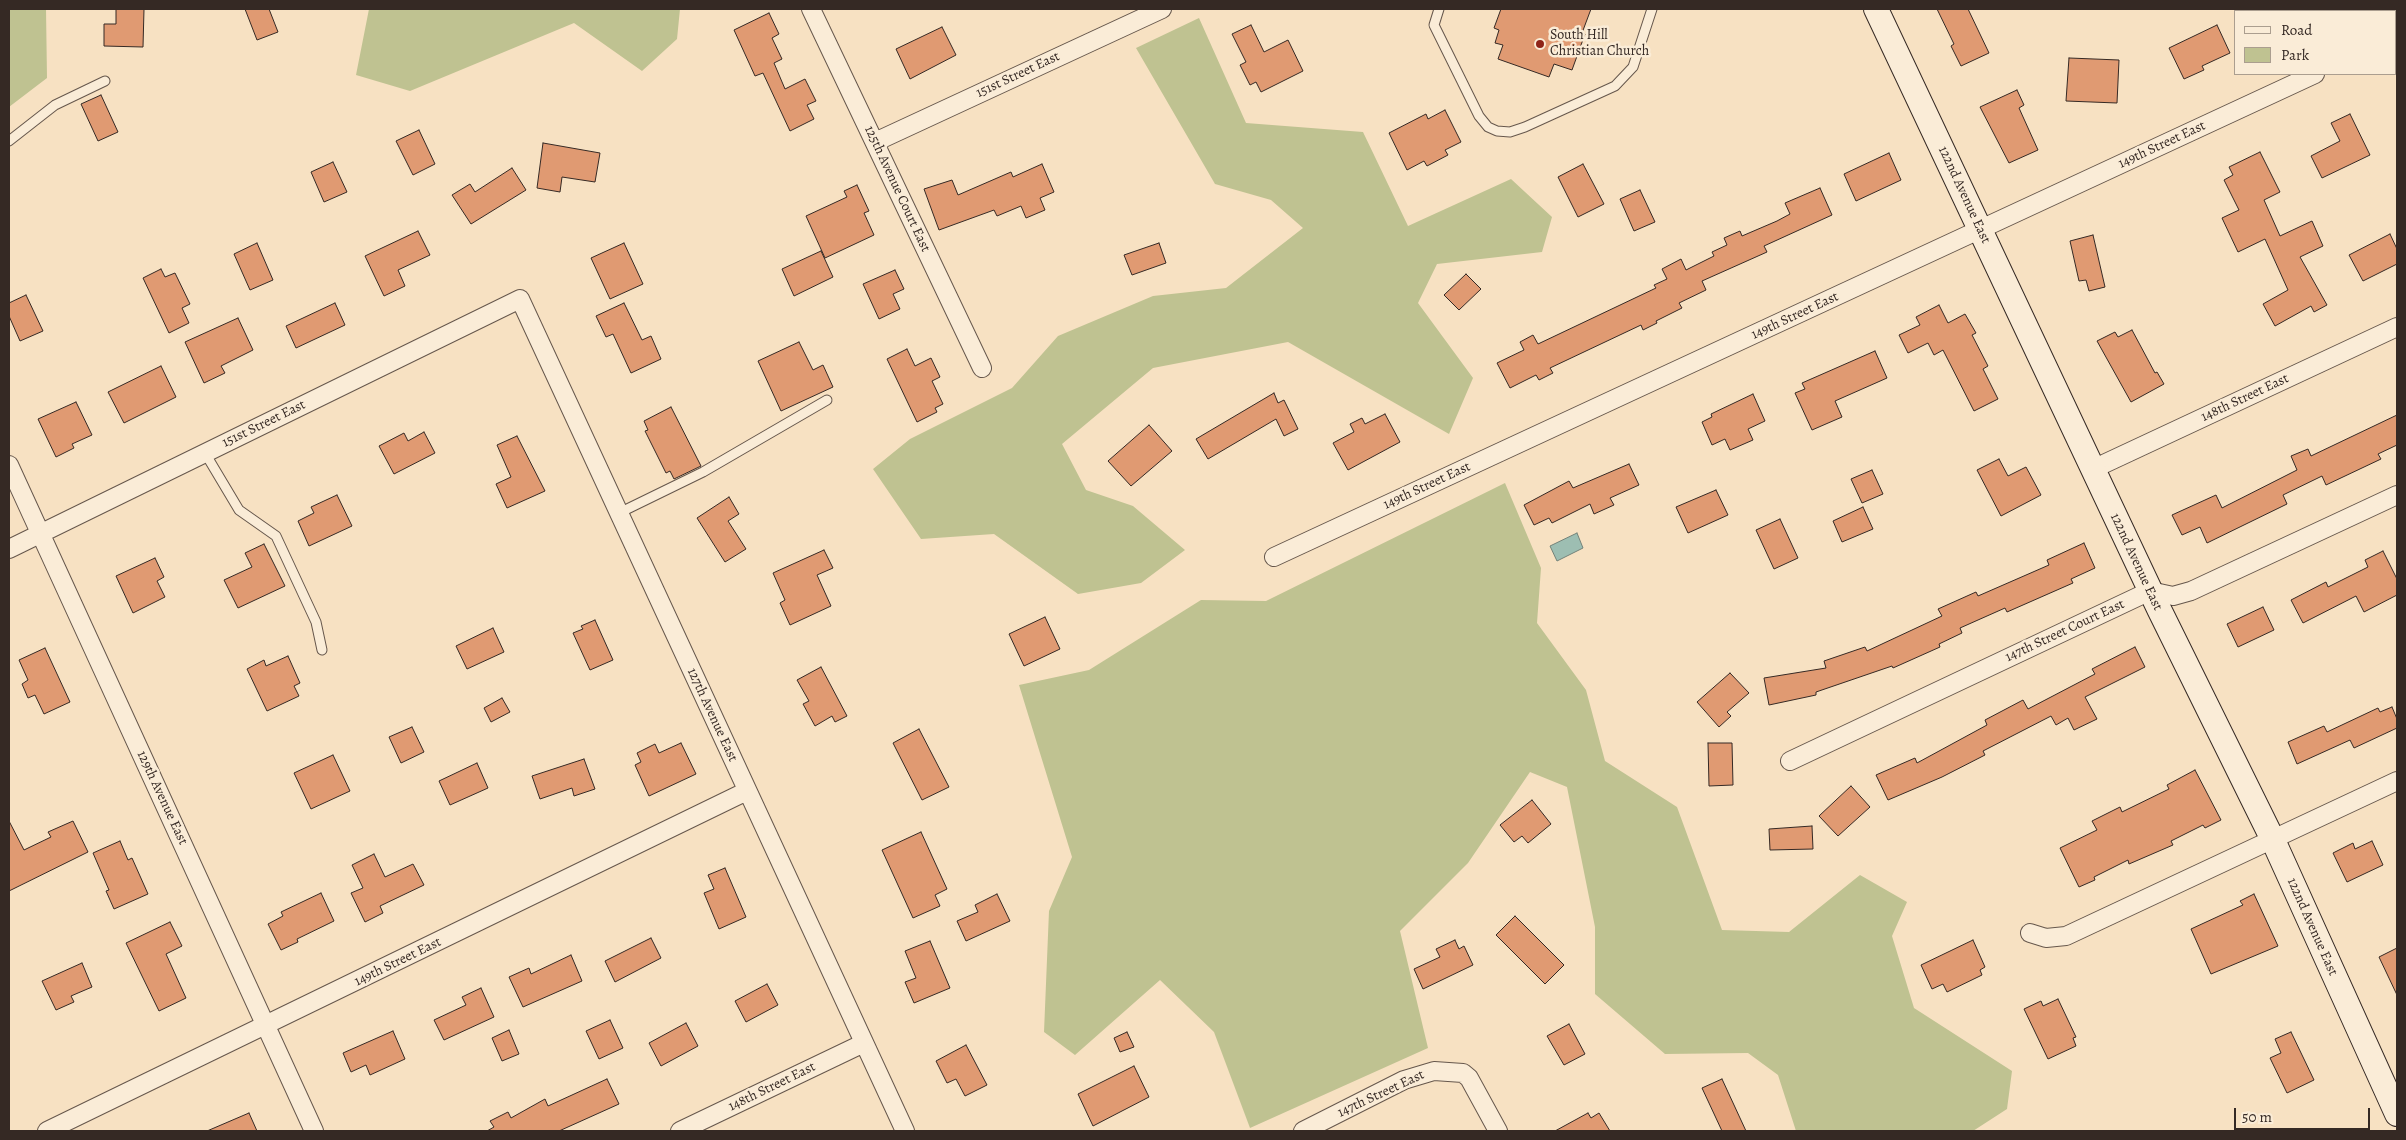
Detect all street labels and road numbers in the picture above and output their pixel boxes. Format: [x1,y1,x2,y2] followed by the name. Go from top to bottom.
[973,48,1063,102] street label: 151st Street East
[2116,117,2208,173] street label: 149th Street East
[860,123,934,255] street label: 125th Avenue Court East
[1934,144,1994,246] street label: 122nd Avenue East
[1749,288,1841,344] street label: 149th Street East
[2199,370,2291,426] street label: 148th Street East
[220,397,308,451] street label: 151st Street East
[1381,458,1473,514] street label: 149th Street East
[2106,511,2166,613] street label: 122nd Avenue East
[2003,596,2127,666] street label: 147th Street Court East
[683,665,741,765] street label: 127th Avenue East
[133,748,191,848] street label: 129th Avenue East
[2283,875,2341,979] street label: 122nd Avenue East
[352,934,444,990] street label: 149th Street East
[726,1059,818,1115] street label: 148th Street East
[1335,1067,1427,1121] street label: 147th Street East

